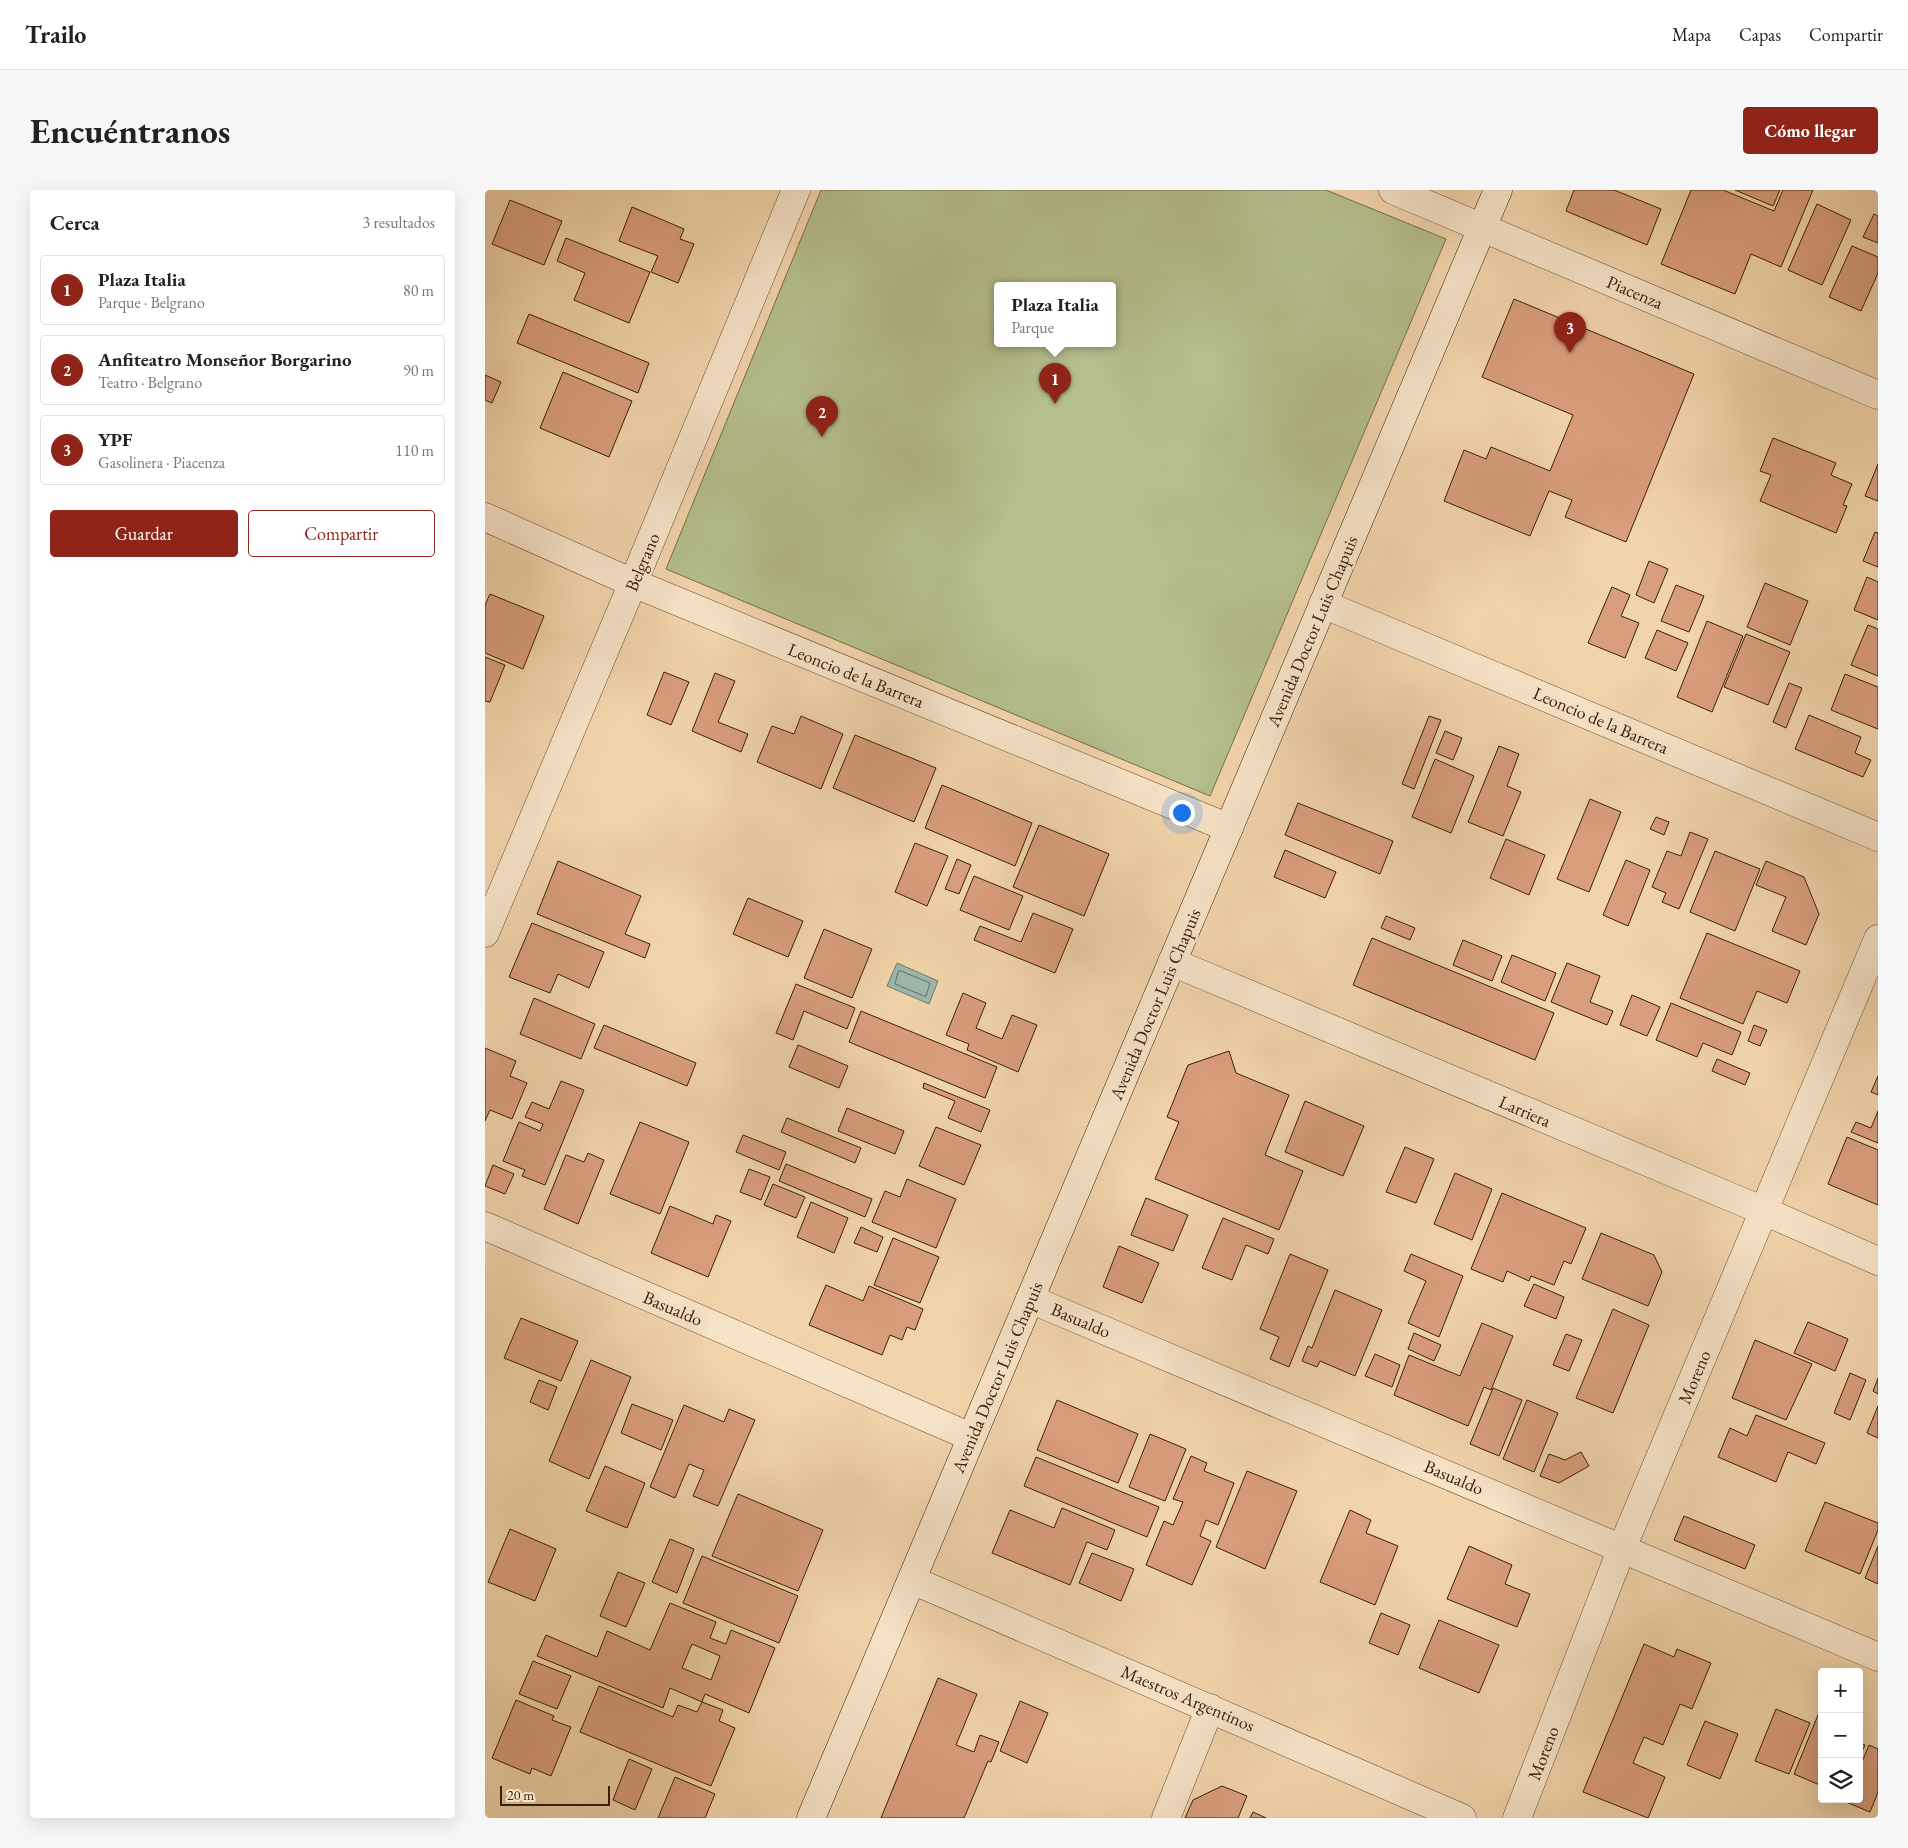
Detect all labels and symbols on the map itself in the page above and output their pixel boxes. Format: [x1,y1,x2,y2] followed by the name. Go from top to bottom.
[1603,270,1667,314] street label: Piacenza
[1554,312,1586,353] pin: 3
[1039,363,1071,404] pin: 1
[806,396,838,437] pin: 2
[619,529,665,595] street label: Belgrano
[1261,532,1363,731] street label: Avenida Doctor Luis Chapuis
[785,637,928,713] street label: Leoncio de la Barrera
[1530,681,1673,759] street label: Leoncio de la Barrera
[1169,800,1195,826] your location
[1104,905,1206,1104] street label: Avenida Doctor Luis Chapuis
[1495,1090,1555,1133] street label: Larriera
[946,1278,1048,1477] street label: Avenida Doctor Luis Chapuis
[640,1285,706,1331] street label: Basualdo
[1048,1297,1114,1343] street label: Basualdo
[1672,1347,1716,1407] street label: Moreno
[1421,1454,1487,1500] street label: Basualdo
[1118,1659,1258,1737] street label: Maestros Argentinos
[1522,1723,1564,1783] street label: Moreno
[500,1783,610,1806] scale bar

